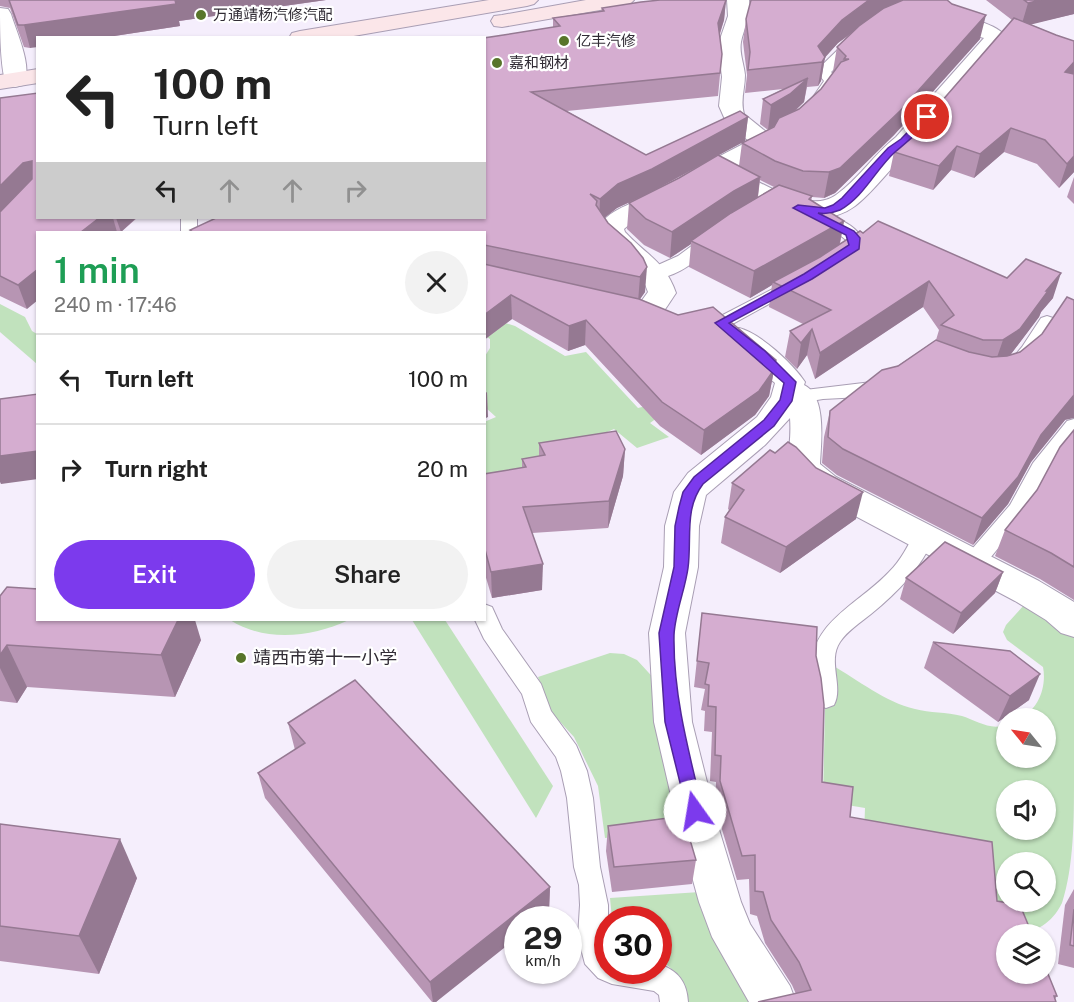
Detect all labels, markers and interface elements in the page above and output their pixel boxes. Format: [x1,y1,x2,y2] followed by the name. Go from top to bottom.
[213,6,333,23] place label: 万通靖杨汽修汽配
[194,8,208,22] marker: 万通靖杨汽修汽配
[576,32,636,49] place label: 亿丰汽修
[557,34,571,48] marker: 亿丰汽修
[509,54,569,71] place label: 嘉和钢材
[490,56,504,70] marker: 嘉和钢材
[153,59,272,108] text: 100 m
[54,60,132,138] icon: left
[901,91,952,142] pin
[910,100,943,133] icon: arrive
[153,109,259,141] text: Turn left
[150,174,183,207] icon: left
[213,174,246,207] icon: ahead
[276,174,309,207] icon: ahead
[339,174,372,207] icon: right
[54,249,140,291] text: 1 min
[405,251,468,314] button: close
[54,293,177,317] text: 240 m · 17:46
[54,363,87,396] icon: left
[105,366,194,392] text: Turn left
[408,366,468,392] text: 100 m
[54,453,87,486] icon: right
[105,456,208,482] text: Turn right
[417,456,468,482] text: 20 m
[54,540,255,609] button: Exit
[267,540,468,609] button: Share
[253,647,397,668] place label: 靖西市第十一小学
[234,651,248,665] marker: 靖西市第十一小学
[996,708,1056,768] north arrow
[996,708,1056,984] map controls
[663,779,727,843] position arrow
[996,780,1056,840] button: sound
[996,852,1056,912] button: search
[594,906,672,984] speed limit sign: 30
[524,920,562,956] text: 29
[996,924,1056,984] button: layers
[525,952,561,969] text: km/h

